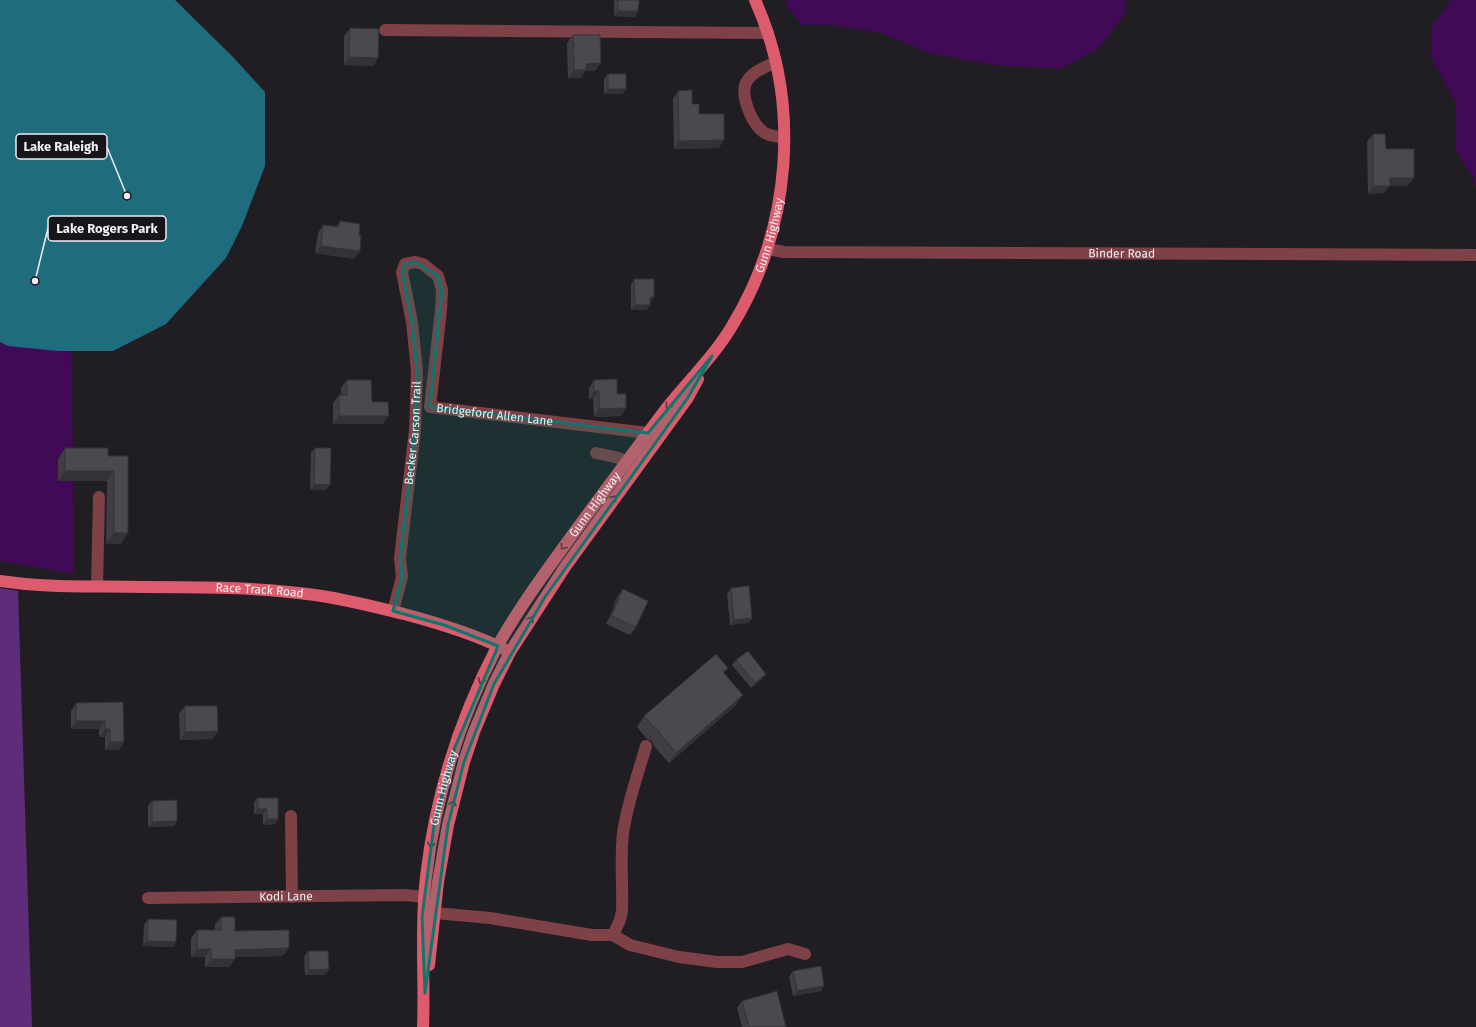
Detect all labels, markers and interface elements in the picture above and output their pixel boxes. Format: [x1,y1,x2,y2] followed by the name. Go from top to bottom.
[16,134,107,159] callout: Lake Raleigh
[23,139,99,154] text: Lake Raleigh
[752,197,786,275] street label: Gunn Highway
[48,216,166,241] callout: Lake Rogers Park
[56,221,159,236] text: Lake Rogers Park
[1088,246,1155,261] street label: Binder Road
[402,380,424,486] street label: Becker Carson Trail
[436,401,554,429] street label: Bridgeford Allen Lane
[666,402,673,409] one-way arrow
[566,469,623,540] street label: Gunn Highway
[609,496,616,503] one-way arrow
[560,543,568,550] one-way arrow
[215,581,305,600] street label: Race Track Road
[526,616,533,623] one-way arrow
[478,677,486,685] one-way arrow
[427,748,460,827] street label: Gunn Highway
[448,799,457,806] one-way arrow
[427,842,435,848] one-way arrow
[259,889,313,904] street label: Kodi Lane

